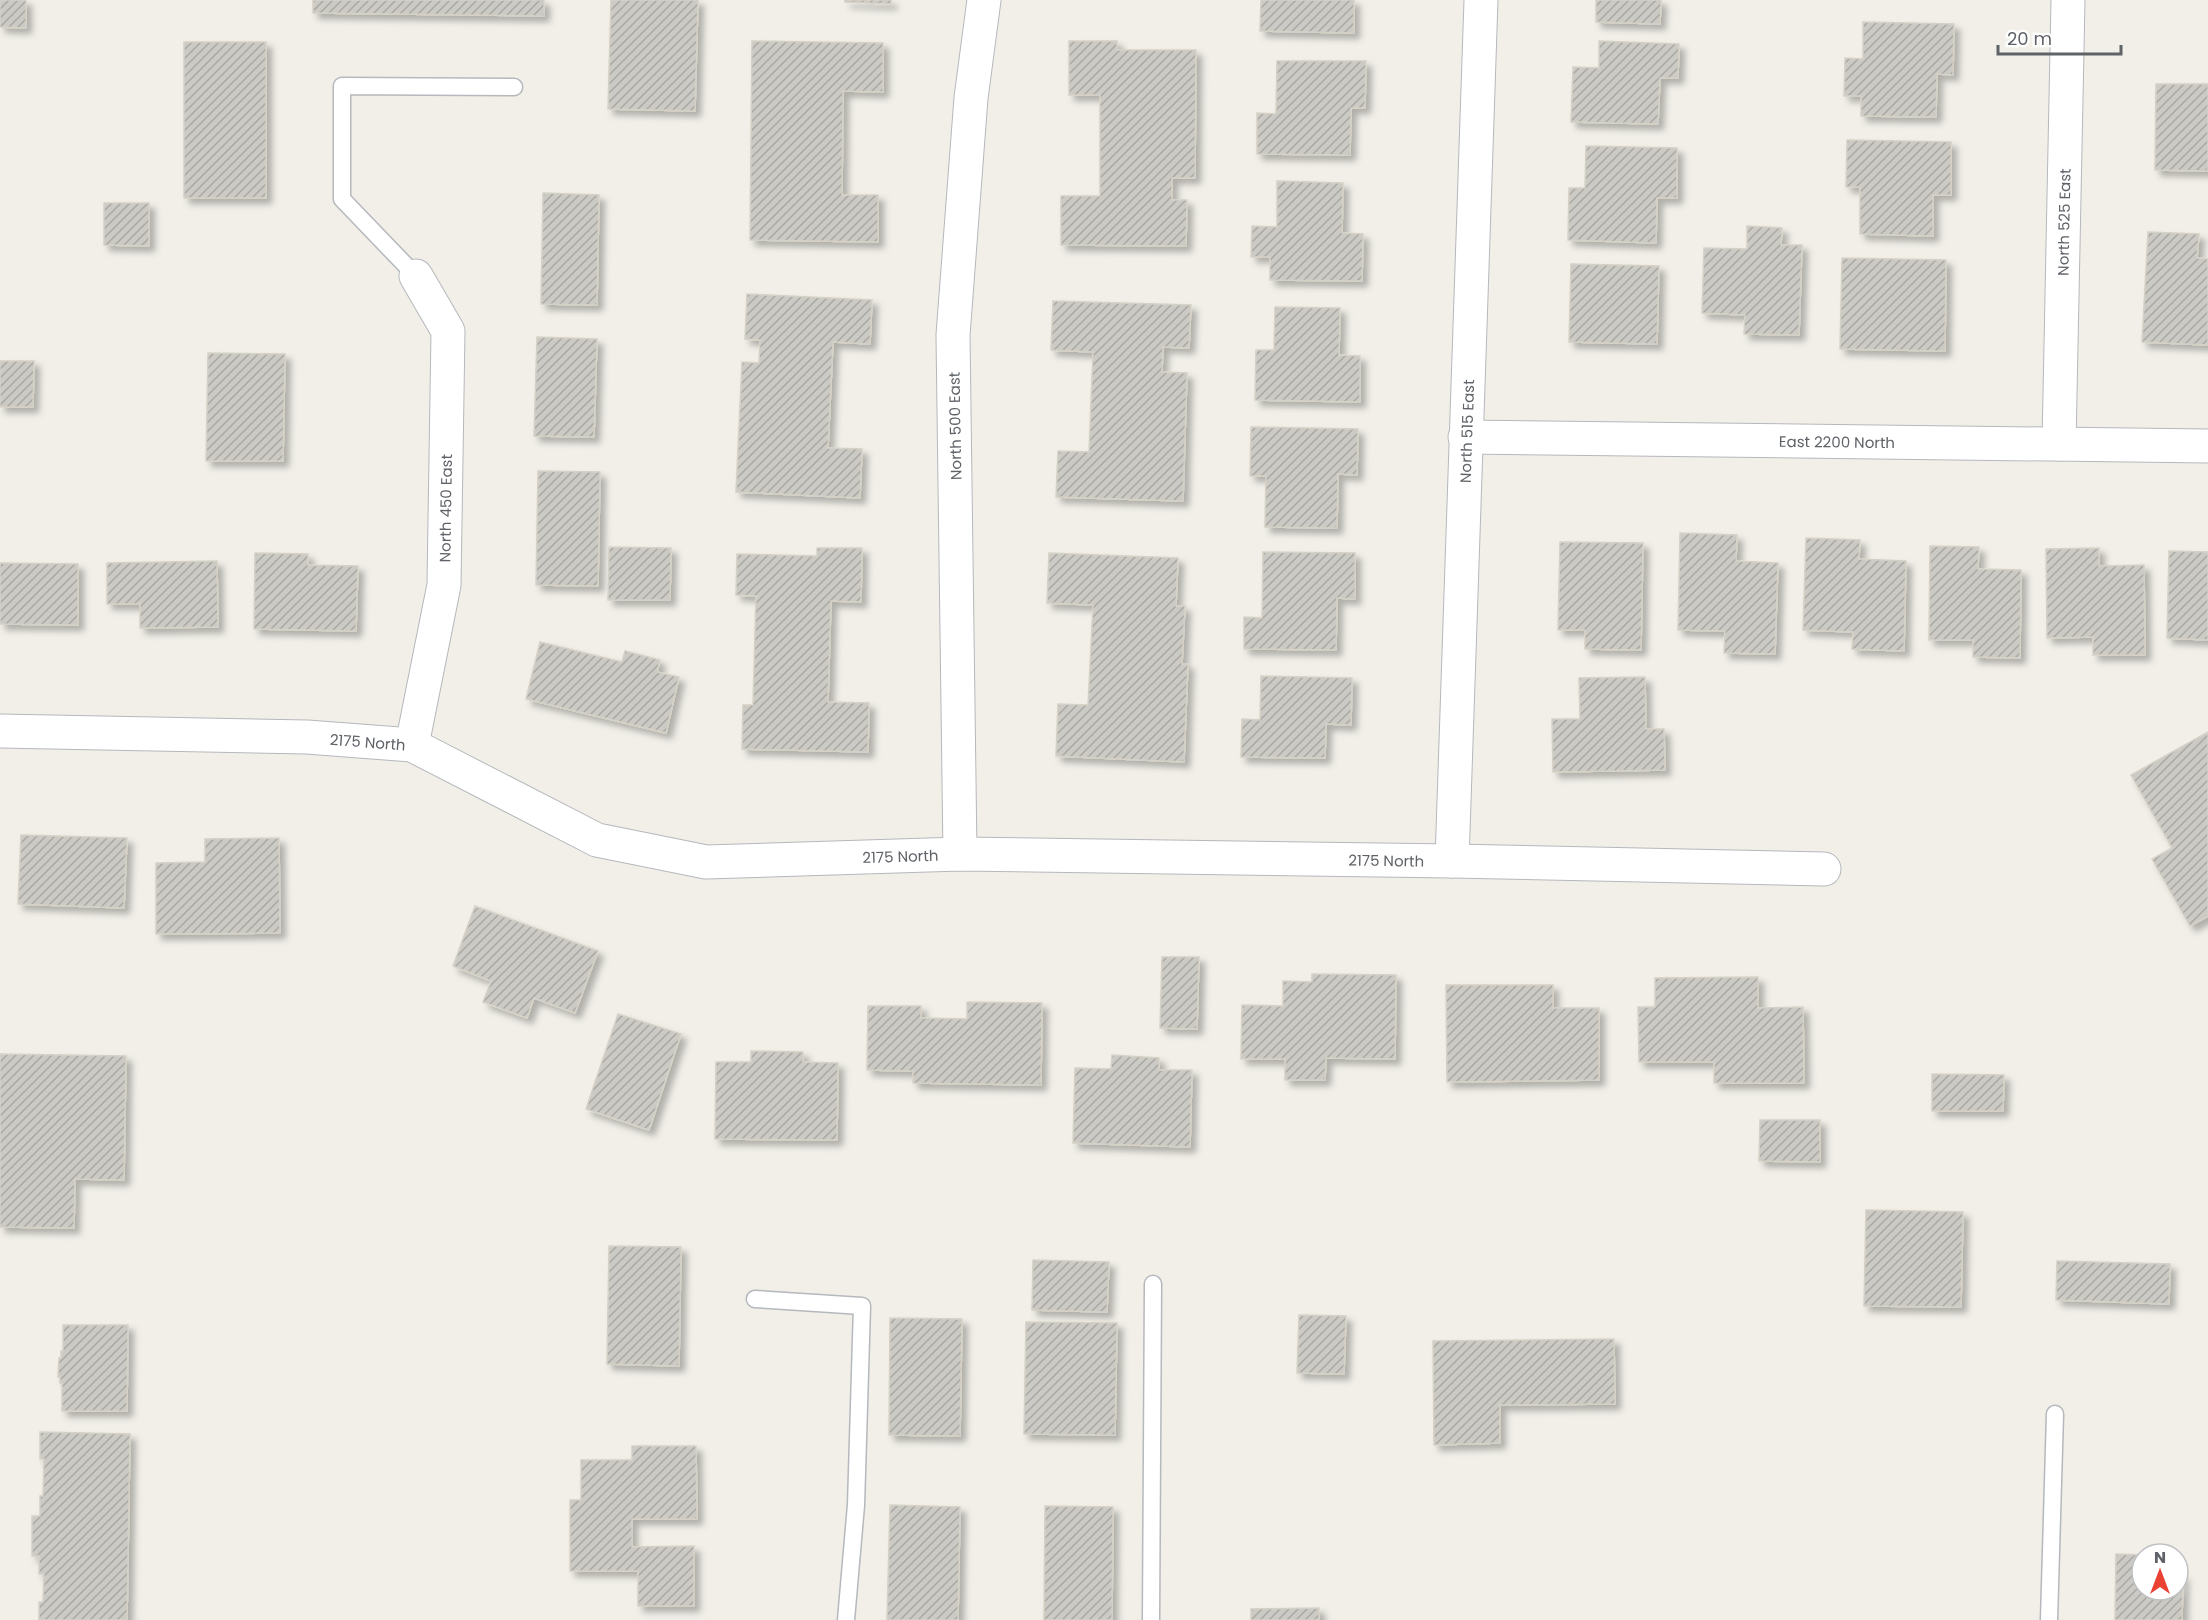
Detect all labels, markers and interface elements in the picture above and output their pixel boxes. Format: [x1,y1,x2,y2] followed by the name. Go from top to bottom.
[1998,18,2121,56] scale bar
[2007,26,2052,51] text: 20 m
[2052,168,2075,276] street label: North 525 East
[944,372,966,480] street label: North 500 East
[1454,379,1479,483] street label: North 515 East
[1779,430,1895,453] street label: East 2200 North
[434,454,457,562] street label: North 450 East
[329,728,406,755] street label: 2175 North
[862,844,939,868] street label: 2175 North
[1348,849,1424,871] street label: 2175 North
[2130,1542,2190,1602] north arrow
[2154,1546,2166,1569] text: N

